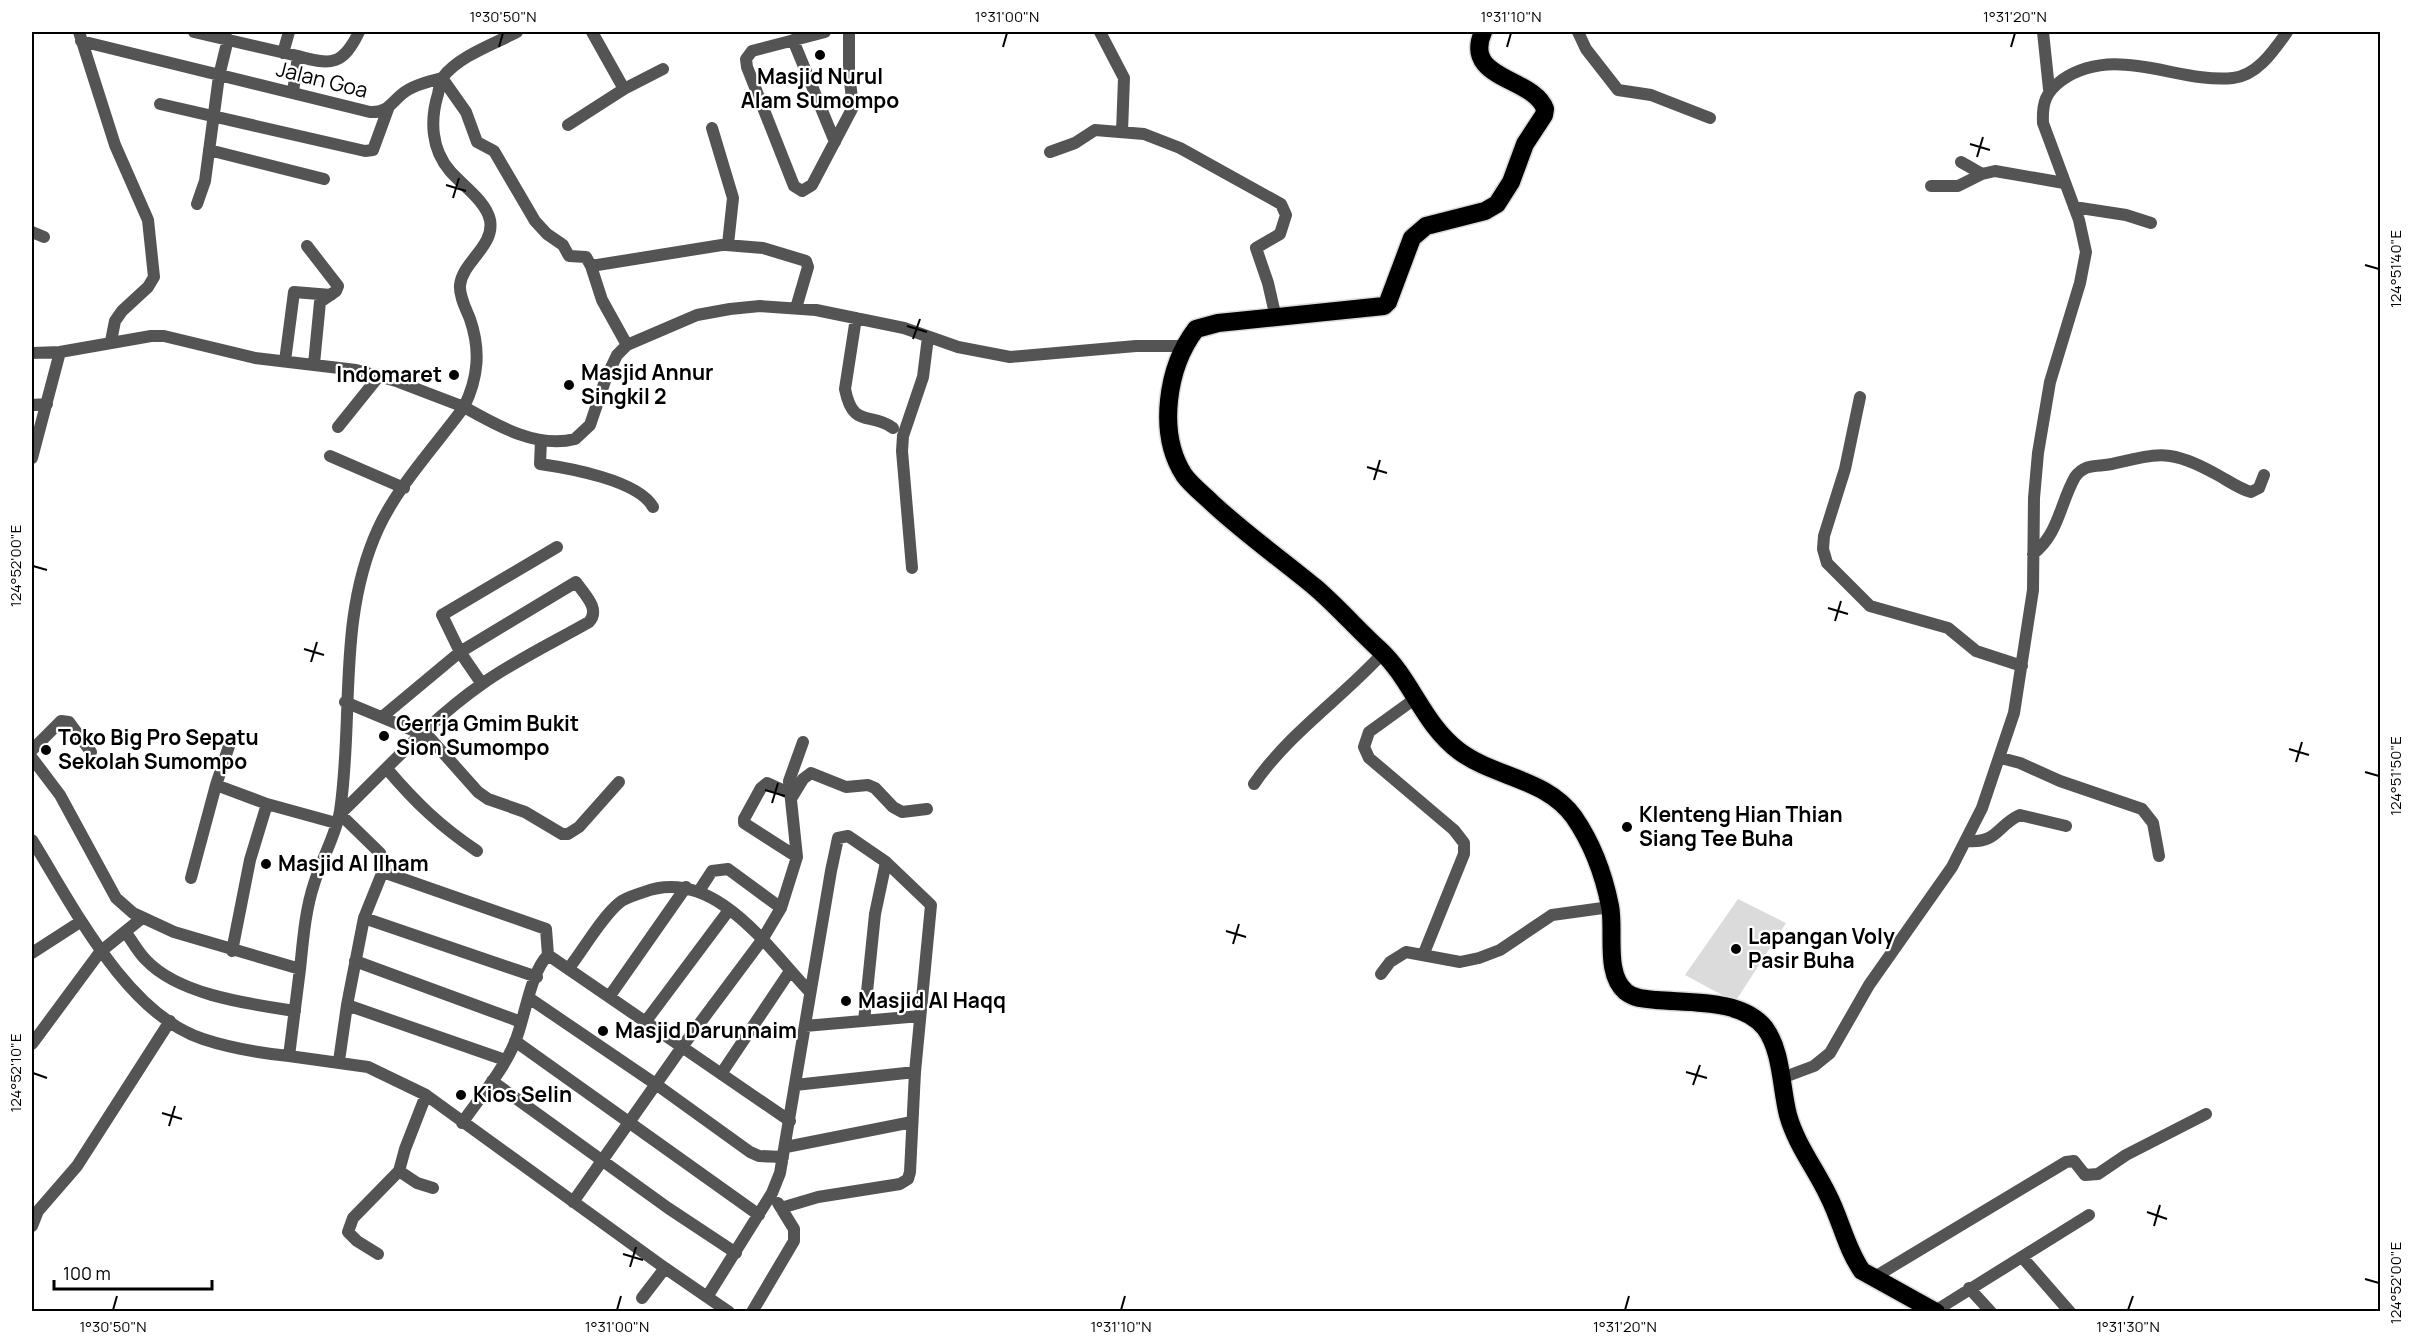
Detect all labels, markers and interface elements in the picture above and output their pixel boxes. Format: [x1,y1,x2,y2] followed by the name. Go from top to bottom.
[469,6,537,27] text: 1°30'50"N
[975,6,1039,27] text: 1°31'00"N
[1480,6,1542,27] text: 1°31'10"N
[1983,6,2047,27] text: 1°31'20"N
[813,48,827,62] marker: Masjid Nurul Alam Sumompo
[273,54,371,104] street label: Jalan Goa
[741,62,899,114] place label: Masjid Nurul Alam Sumompo
[2385,230,2406,308] text: 124°51'40"E
[581,358,713,410] place label: Masjid Annur Singkil 2
[336,360,442,388] place label: Indomaret
[447,368,461,382] marker: Indomaret
[562,378,576,392] marker: Masjid Annur Singkil 2
[5,525,26,607] text: 124°52'00"E
[396,709,579,761] place label: Gerrja Gmim Bukit Sion Sumompo
[58,723,259,775] place label: Toko Big Pro Sepatu Sekolah Sumompo
[377,729,391,743] marker: Gerrja Gmim Bukit Sion Sumompo
[2385,736,2406,816] text: 124°51'50"E
[39,743,53,757] marker: Toko Big Pro Sepatu Sekolah Sumompo
[1639,800,1843,852] place label: Klenteng Hian Thian Siang Tee Buha
[1620,820,1634,834] marker: Klenteng Hian Thian Siang Tee Buha
[278,849,429,877] place label: Masjid Al Ilham
[259,857,273,871] marker: Masjid Al Ilham
[1748,922,1895,974] place label: Lapangan Voly Pasir Buha
[1729,942,1743,956] marker: Lapangan Voly Pasir Buha
[858,986,1006,1014] place label: Masjid Al Haqq
[839,994,853,1008] marker: Masjid Al Haqq
[615,1016,797,1044] place label: Masjid Darunnaim
[596,1024,610,1038] marker: Masjid Darunnaim
[5,1033,26,1113] text: 124°52'10"E
[473,1080,572,1108] place label: Kios Selin
[454,1088,468,1102] marker: Kios Selin
[2385,1242,2406,1324] text: 124°52'00"E
[54,1253,212,1291] scale bar
[63,1261,111,1285] text: 100 m
[79,1316,147,1337] text: 1°30'50"N
[585,1316,649,1337] text: 1°31'00"N
[1090,1316,1152,1337] text: 1°31'10"N
[1593,1316,1657,1337] text: 1°31'20"N
[2096,1316,2160,1337] text: 1°31'30"N

